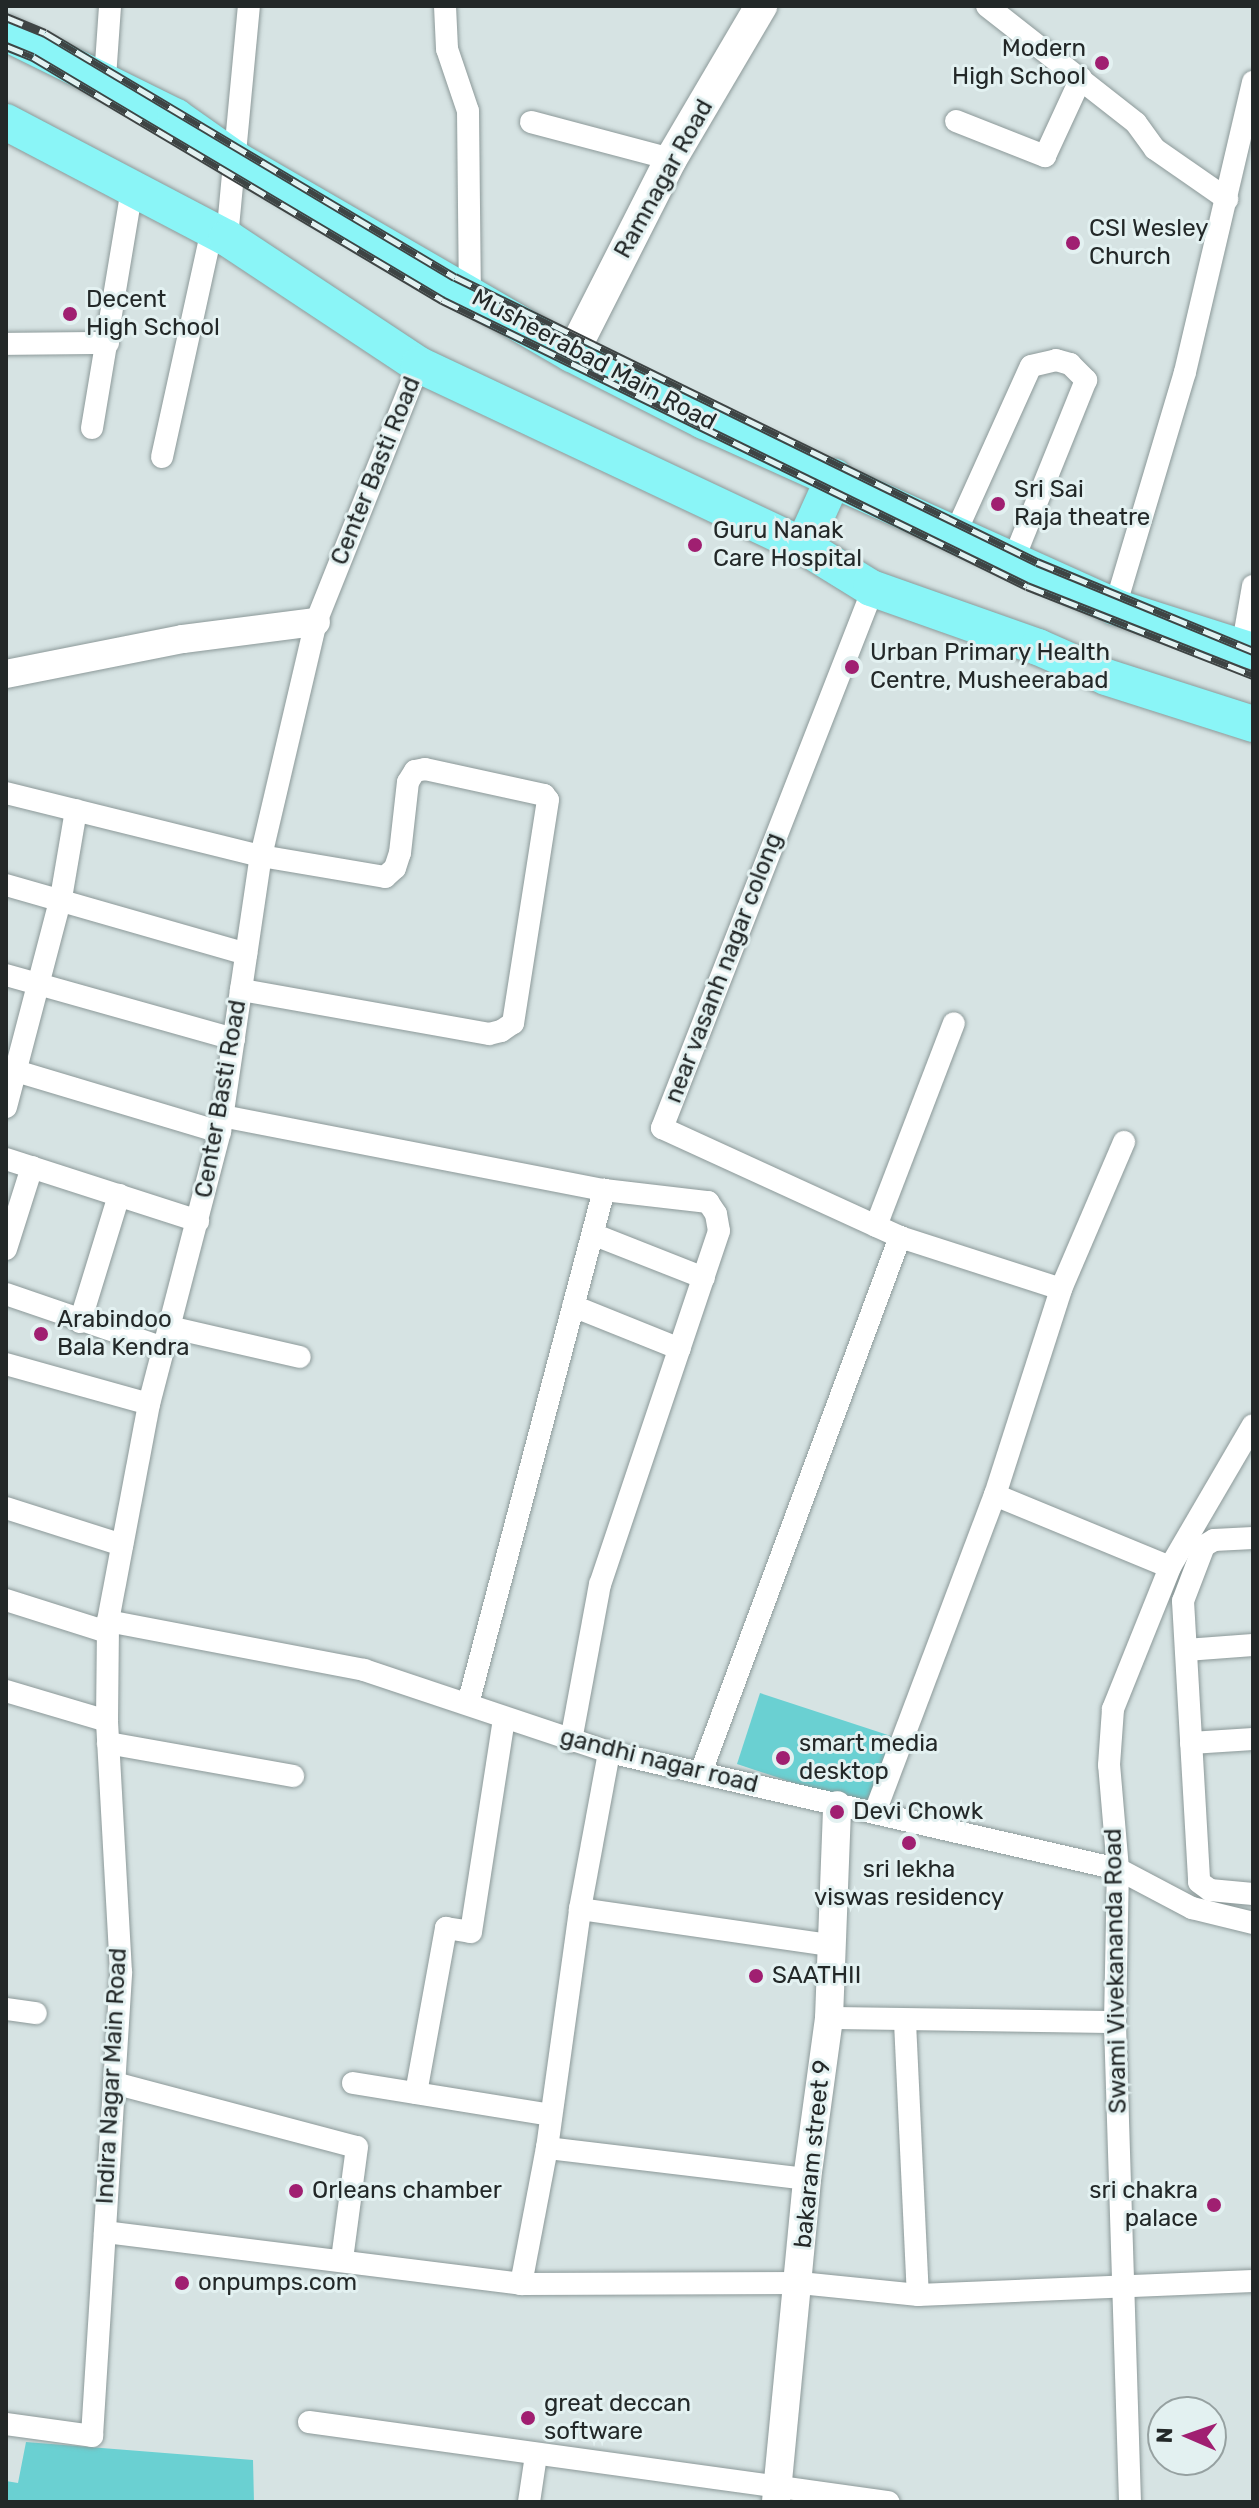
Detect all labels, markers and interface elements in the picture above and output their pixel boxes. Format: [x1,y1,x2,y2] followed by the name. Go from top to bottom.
[952,35,1086,91] place label: Modern High School
[1093,54,1111,72] marker: Modern High School
[608,94,720,264] street label: Ramnagar Road
[1089,215,1209,271] place label: CSI Wesley Church
[1064,234,1082,252] marker: CSI Wesley Church
[467,283,721,437] street label: Musheerabad Main Road
[86,286,220,342] place label: Decent High School
[61,305,79,323] marker: Decent High School
[325,372,427,570] street label: Center Basti Road
[1014,476,1151,532] place label: Sri Sai Raja theatre
[989,495,1007,513] marker: Sri Sai Raja theatre
[713,517,862,573] place label: Guru Nanak Care Hospital
[684,534,706,556] marker: Guru Nanak Care Hospital
[870,639,1111,695] place label: Urban Primary Health Centre, Musheerabad
[841,656,863,678] marker: Urban Primary Health Centre, Musheerabad
[659,828,789,1108] street label: near vasanh nagar colong
[189,997,253,1201] street label: Center Basti Road
[57,1306,189,1362] place label: Arabindoo Bala Kendra
[32,1325,50,1343] marker: Arabindoo Bala Kendra
[557,1722,761,1800] street label: gandhi nagar road
[799,1730,938,1786] place label: smart media desktop
[774,1749,792,1767] marker: smart media desktop
[853,1798,983,1826] place label: Devi Chowk
[828,1803,846,1821] marker: Devi Chowk
[1099,1828,1133,2114] street label: Swami Vivekananda Road
[900,1834,918,1852] marker: sri lekha viswas residency
[814,1856,1004,1912] place label: sri lekha viswas residency
[91,1947,133,2205] street label: Indira Nagar Main Road
[772,1962,861,1990] place label: SAATHII
[747,1967,765,1985] marker: SAATHII
[789,2058,837,2250] street label: bakaram street 9
[312,2177,502,2205] place label: Orleans chamber
[1089,2177,1198,2233] place label: sri chakra palace
[287,2182,305,2200] marker: Orleans chamber
[1205,2196,1223,2214] marker: sri chakra palace
[198,2269,357,2297] place label: onpumps.com
[173,2274,191,2292] marker: onpumps.com
[544,2390,691,2446] place label: great deccan software
[1147,2396,1227,2476] north arrow
[519,2409,537,2427] marker: great deccan software
[1151,2427,1178,2444] text: N

